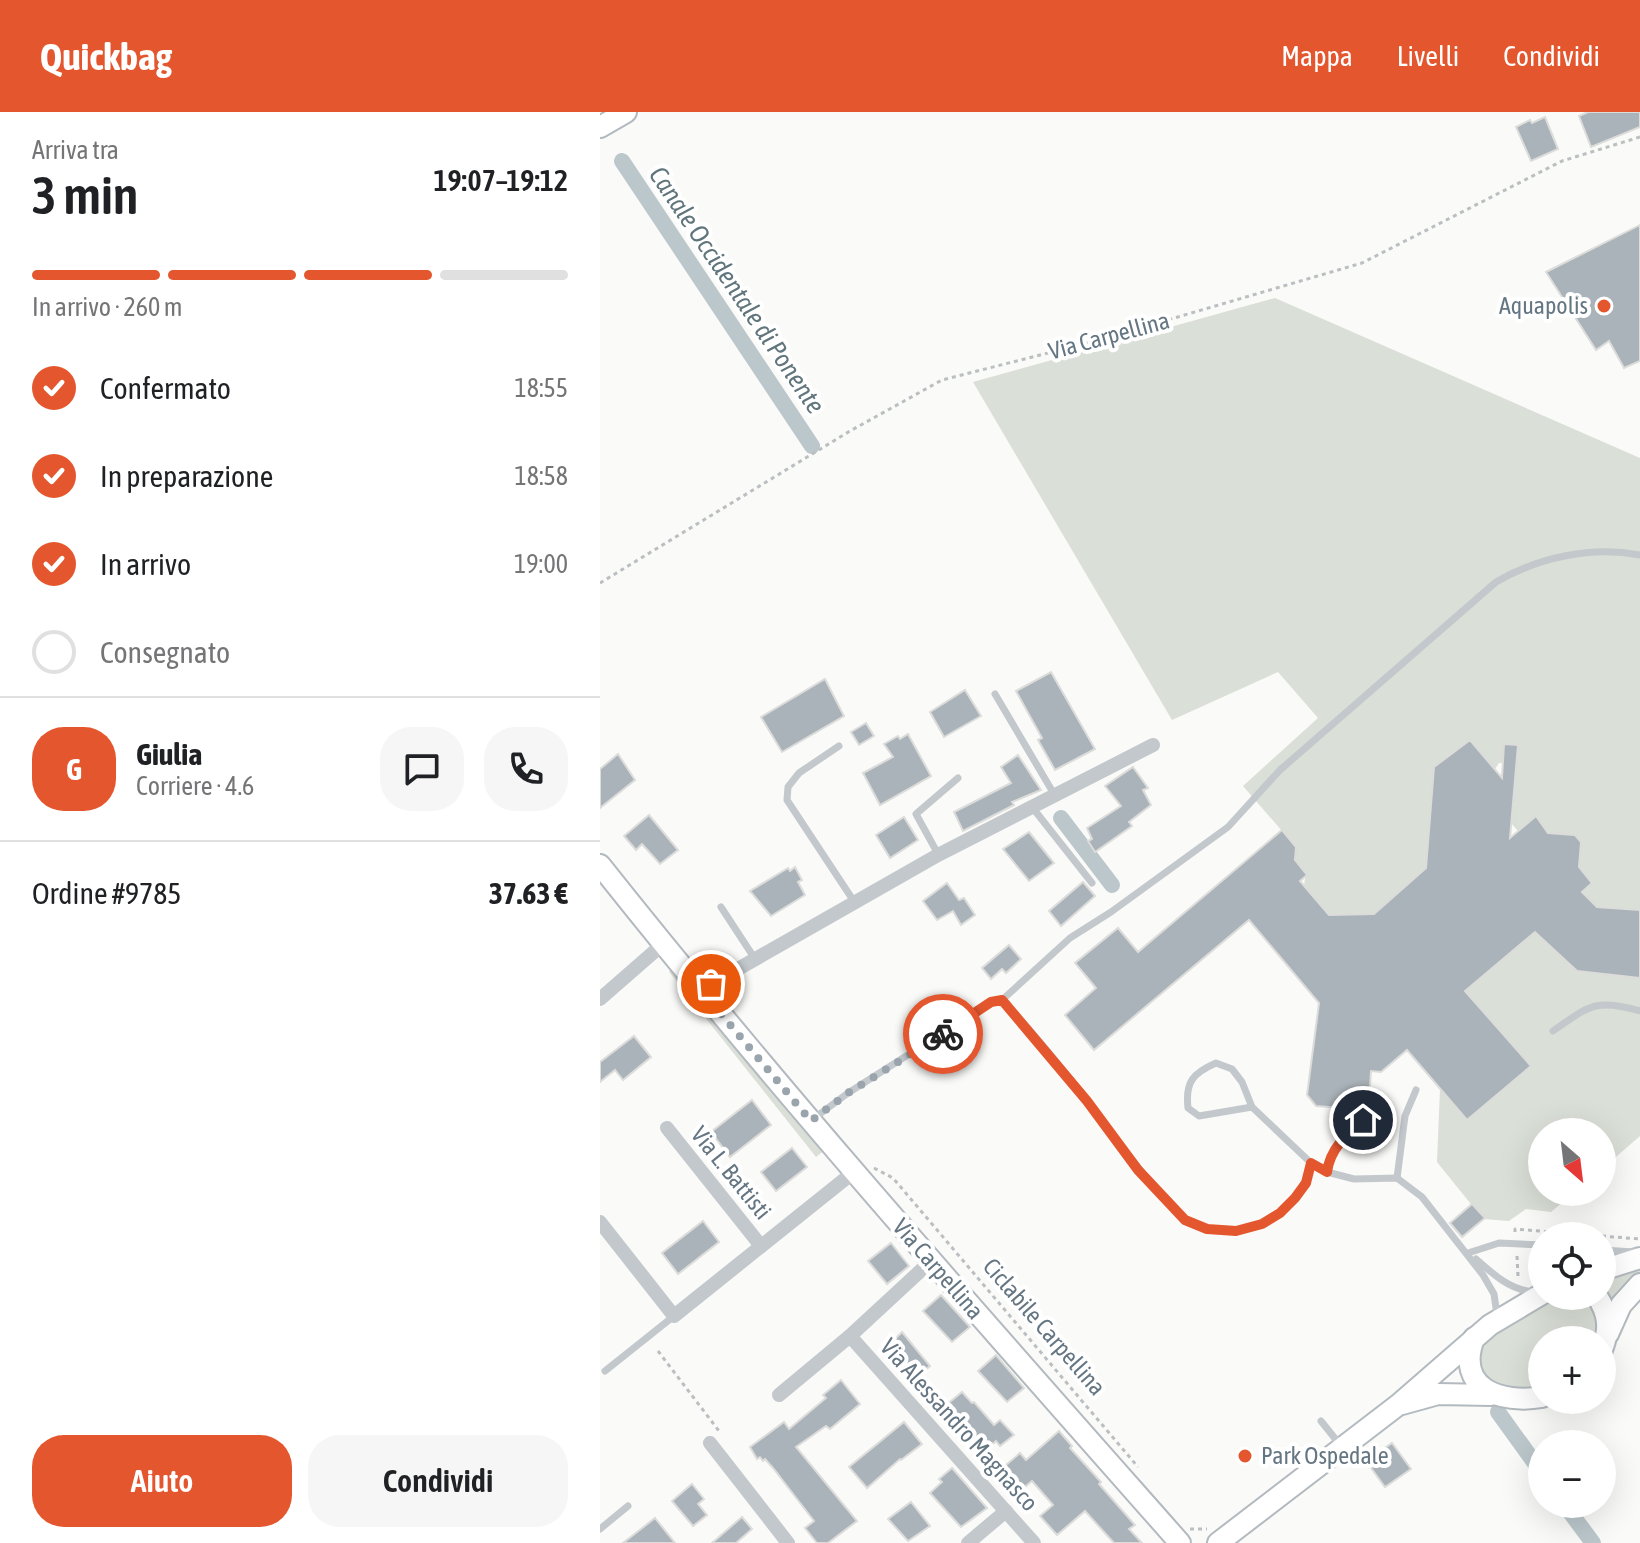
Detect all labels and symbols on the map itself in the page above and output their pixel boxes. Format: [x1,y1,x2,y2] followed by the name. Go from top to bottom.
[643,161,831,419] water label: Canale Occidentale di Ponente
[1499,292,1588,319] place label: Aquapolis
[1595,297,1613,315] marker: Aquapolis
[1045,306,1172,365] street label: Via Carpellina
[677,950,745,1018] pin
[903,994,983,1074] courier
[1329,1086,1397,1154] pin
[1528,1118,1616,1206] north arrow
[686,1121,777,1224] street label: Via L. Battisti
[887,1213,989,1324] street label: Via Carpellina
[978,1253,1111,1401] street label: Ciclabile Carpellina
[875,1333,1044,1516] street label: Via Alessandro Magnasco
[1261,1442,1389,1469] place label: Park Ospedale
[1236,1447,1254,1465] marker: Park Ospedale

